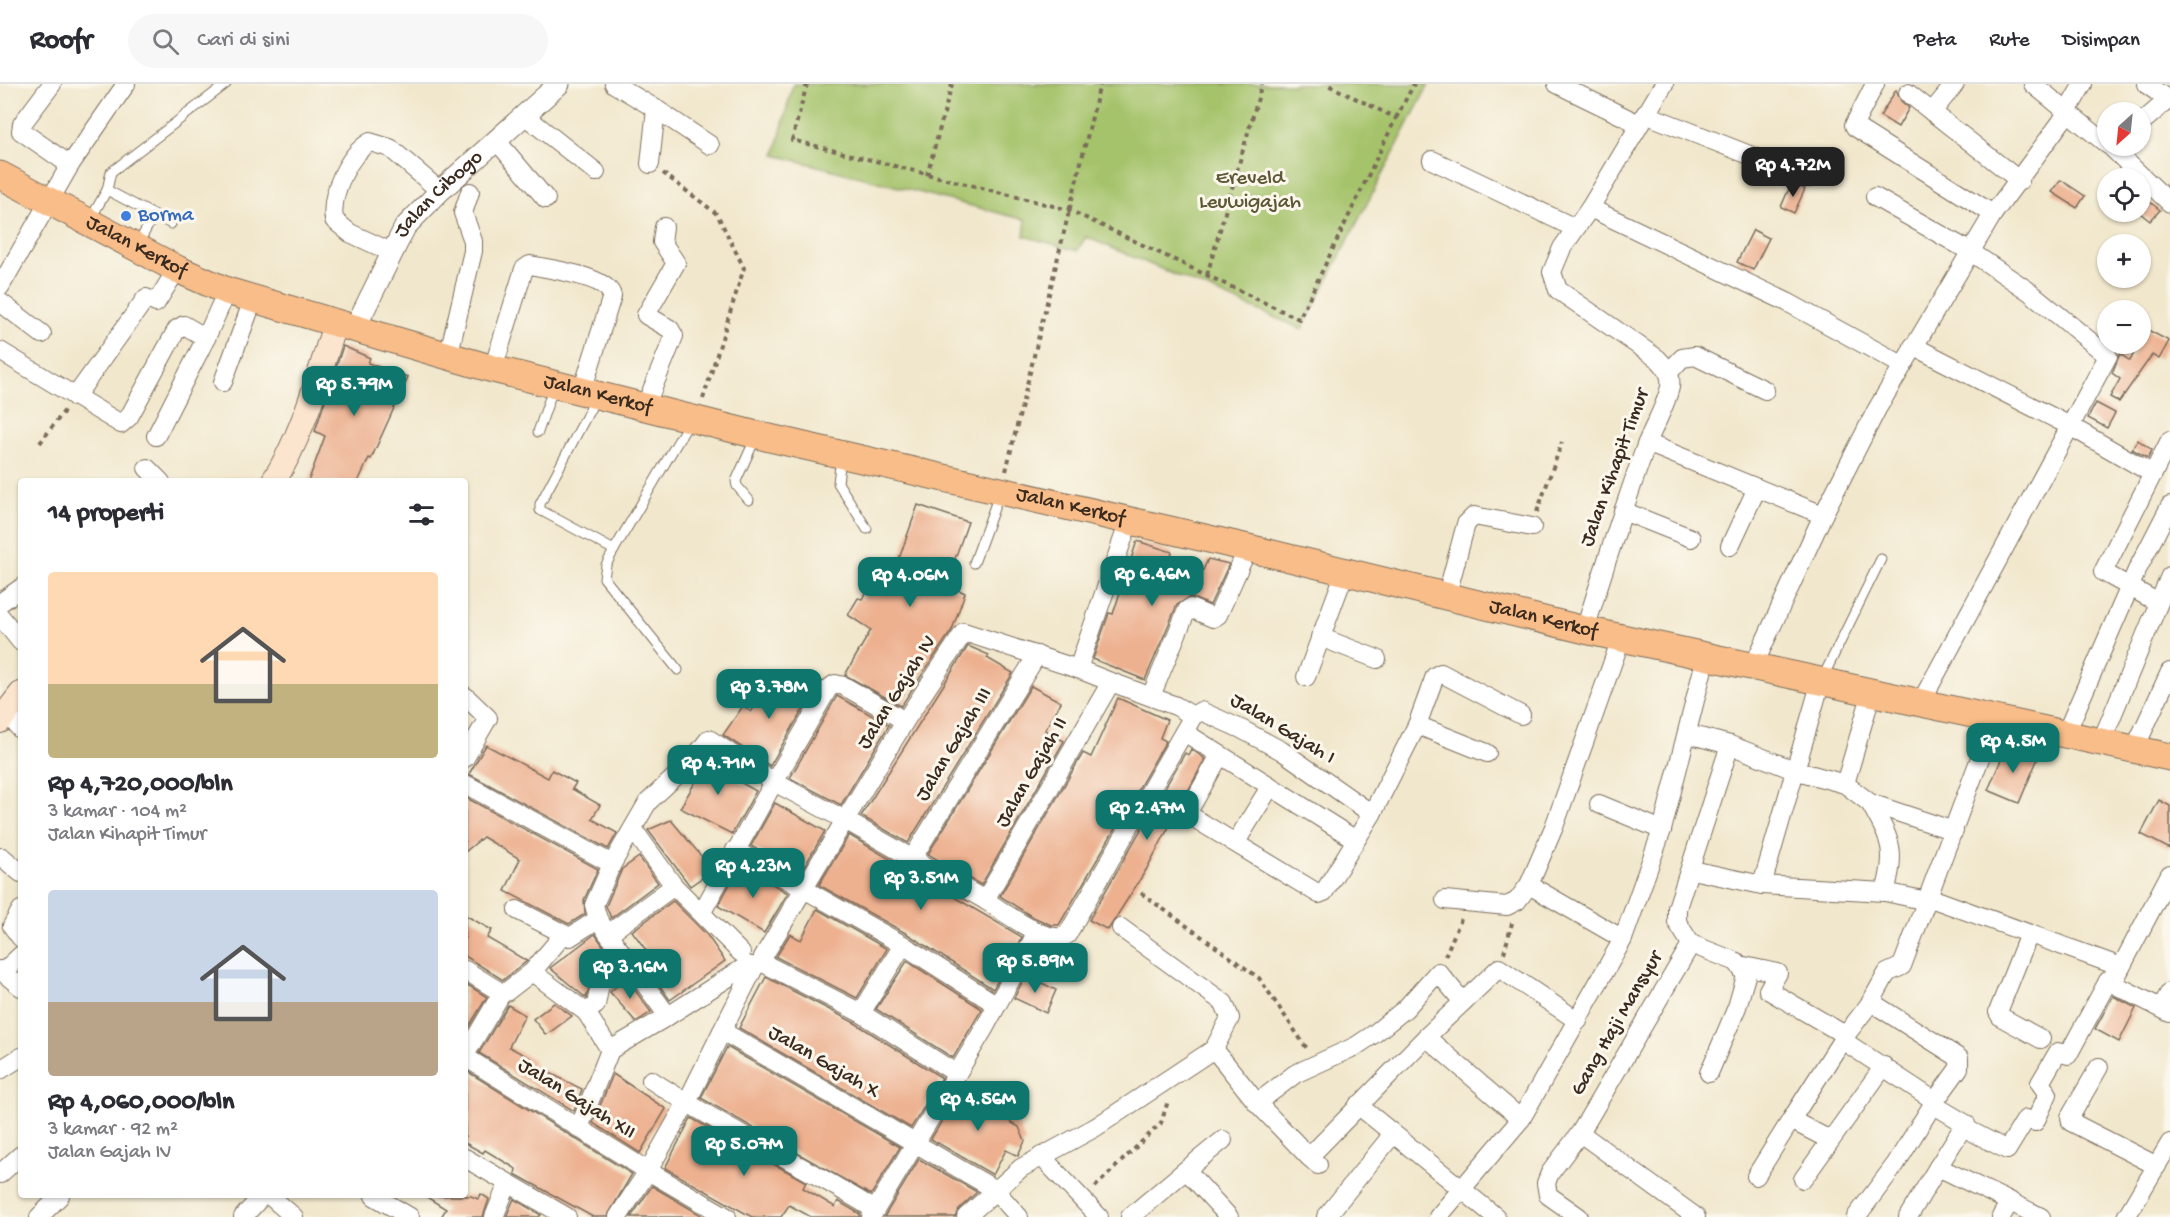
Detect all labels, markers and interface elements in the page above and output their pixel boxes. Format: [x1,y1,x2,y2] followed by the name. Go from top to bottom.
[128,14,548,68] search box
[30,25,92,58] text: Roofr
[149,25,182,58] icon: search
[197,28,290,54] text: Cari di sini
[1914,29,1956,54] text: Peta
[1989,29,2030,54] text: Rute
[2063,29,2140,54] text: Disimpan
[2097,102,2151,156] north arrow
[2097,102,2151,354] map controls
[389,145,489,242] street label: Jalan Cibogo
[1731,147,1855,198] pin: Rp 4.72M
[1756,155,1830,178] text: Rp 4.72M
[1199,167,1301,216] park label: Ereveld Leuwigajah
[2097,168,2151,222] button: locate
[137,204,195,229] place label: Borma
[119,209,133,223] marker: Borma
[81,210,192,285] street label: Jalan Kerkof
[2097,234,2151,288] button: +
[2097,300,2151,354] button: −
[292,366,416,417] pin: Rp 5.79M
[541,370,656,421] street label: Jalan Kerkof
[316,374,392,397] text: Rp 5.79M
[1576,384,1657,550] street label: Jalan Kihapit Timur
[1014,483,1129,532] street label: Jalan Kerkof
[405,498,438,531] icon: filters
[48,499,164,530] text: 14 properti
[1090,556,1214,607] pin: Rp 6.46M
[848,557,972,608] pin: Rp 4.06M
[1115,564,1189,587] text: Rp 6.46M
[872,565,948,588] text: Rp 4.06M
[1486,595,1601,645] street label: Jalan Kerkof
[189,611,297,719] icon: home
[853,631,943,755] street label: Jalan Gajah IV
[707,669,831,720] pin: Rp 3.78M
[731,677,807,700] text: Rp 3.78M
[911,684,999,806] street label: Jalan Gajah III
[1225,689,1339,771] street label: Jalan Gajah I
[991,713,1075,833] street label: Jalan Gajah II
[1958,723,2068,774] pin: Rp 4.5M
[1980,731,2046,754] text: Rp 4.5M
[656,745,780,796] pin: Rp 4.71M
[681,753,755,776] text: Rp 4.71M
[48,770,233,801] text: Rp 4,720,000/bln
[1085,790,1209,841] pin: Rp 2.47M
[1110,798,1184,821] text: Rp 2.47M
[48,801,187,824] text: 3 kamar · 104 m²
[48,824,206,847] text: Jalan Kihapit Timur
[691,848,815,899] pin: Rp 4.23M
[716,856,790,879] text: Rp 4.23M
[859,860,983,911] pin: Rp 3.51M
[884,868,958,891] text: Rp 3.51M
[189,929,297,1037] icon: home
[973,943,1097,994] pin: Rp 5.89M
[1567,946,1670,1101] street label: Gang Haji Mansyur
[568,949,692,1000] pin: Rp 3.16M
[997,951,1073,974] text: Rp 5.89M
[593,957,667,980] text: Rp 3.16M
[763,1021,884,1105] street label: Jalan Gajah X
[512,1054,640,1146] street label: Jalan Gajah XII
[916,1081,1040,1132] pin: Rp 4.56M
[48,1088,234,1119] text: Rp 4,060,000/bln
[940,1089,1016,1112] text: Rp 4.56M
[48,1119,178,1142] text: 3 kamar · 92 m²
[682,1126,806,1177] pin: Rp 5.07M
[705,1134,783,1157] text: Rp 5.07M
[48,1142,172,1165] text: Jalan Gajah IV

